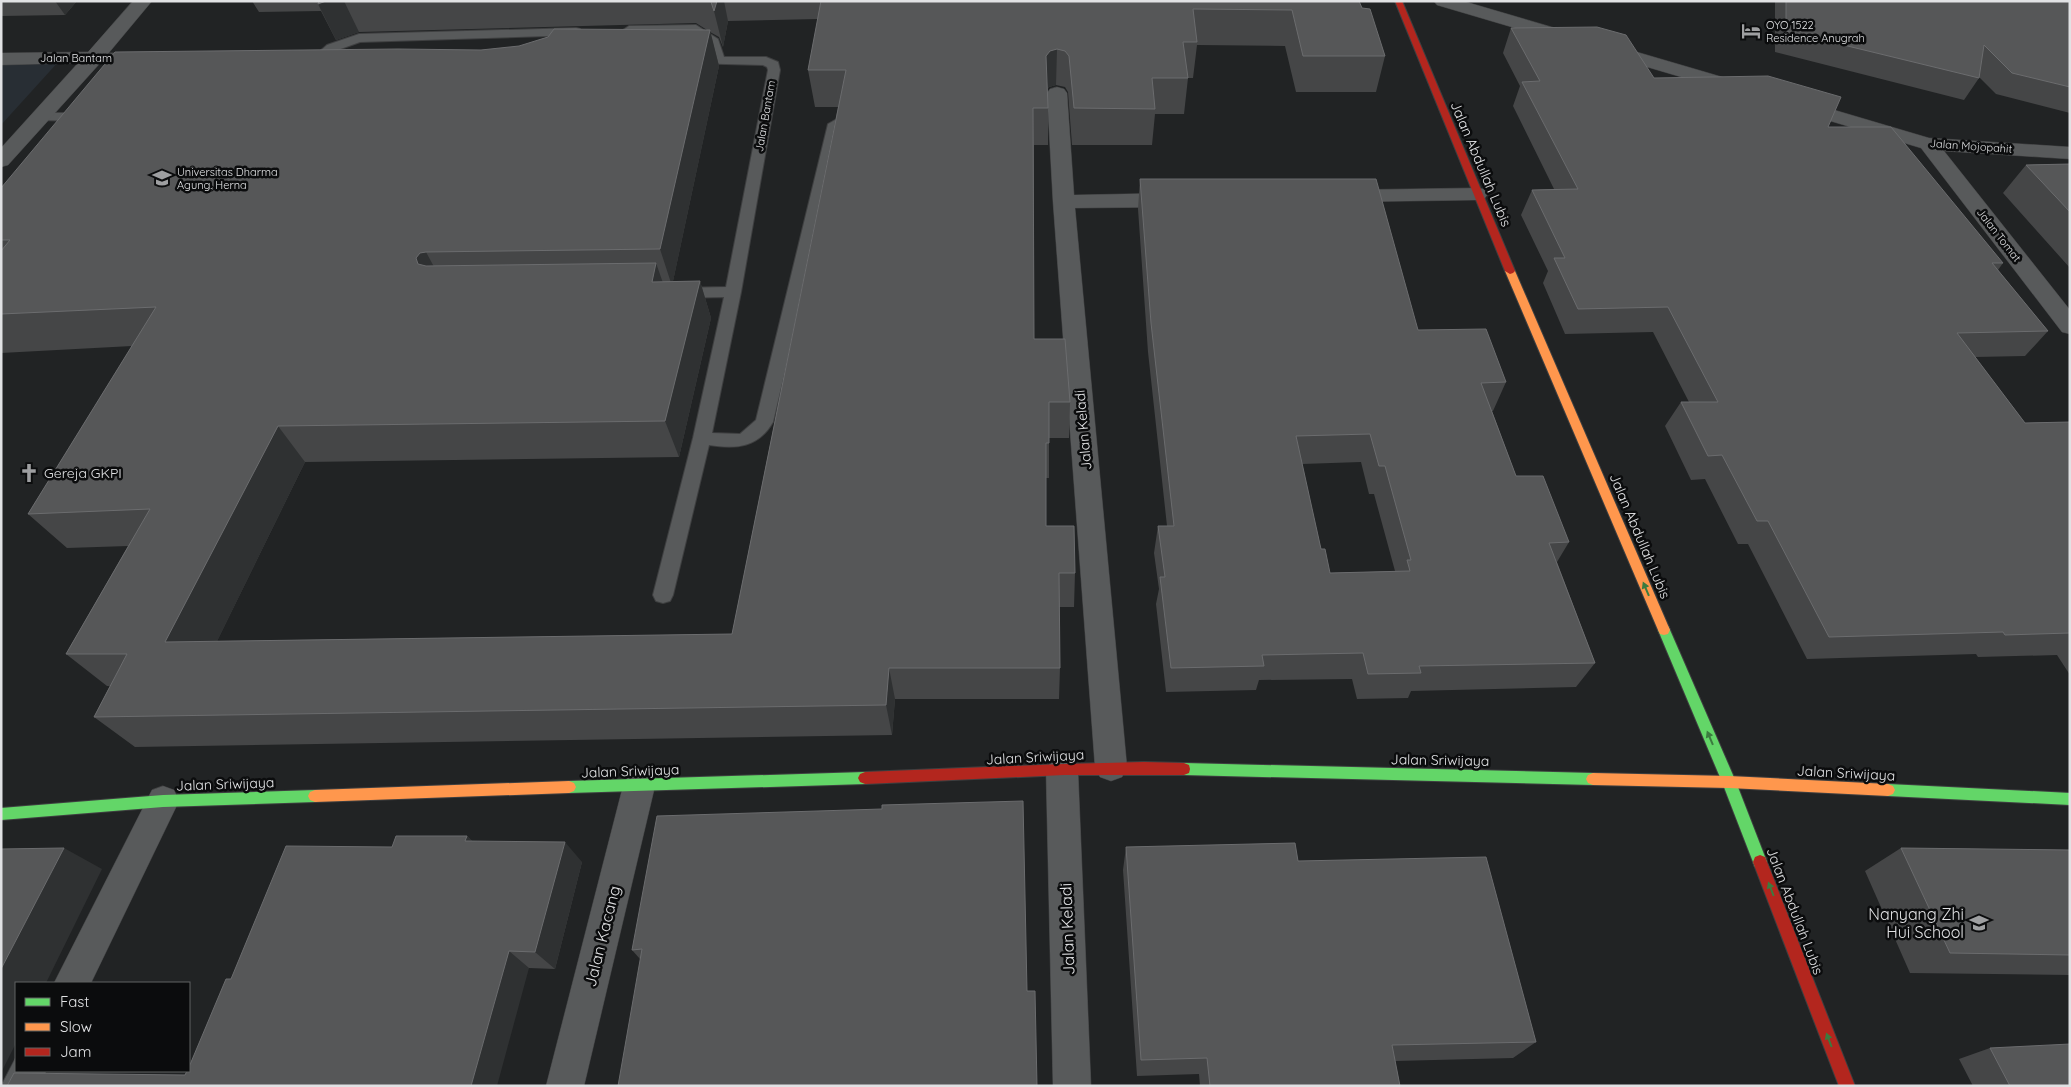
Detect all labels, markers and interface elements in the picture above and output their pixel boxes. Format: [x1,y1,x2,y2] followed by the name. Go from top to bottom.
[1766,18,1865,45] place label: OYO 1522 Residence Anugrah
[1740,20,1762,42] hotel icon: OYO 1522 Residence Anugrah
[40,51,112,65] street label: Jalan Bantam
[752,79,778,153] street label: Jalan Bantam
[1446,99,1516,229] street label: Jalan Abdullah Lubis
[1929,136,2013,156] street label: Jalan Mojopahit
[177,165,278,192] place label: Universitas Dharma Agung. Herna
[151,167,173,189] school or university icon: Universitas Dharma Agung. Herna
[1974,206,2024,265] street label: Jalan Tomat
[1071,389,1095,471] street label: Jalan Keladi
[18,462,40,484] church icon: Gereja GKPI
[44,464,122,482] place label: Gereja GKPI
[1605,471,1675,601] street label: Jalan Abdullah Lubis
[1642,582,1650,596] one-way arrow
[1706,731,1714,745] one-way arrow
[985,745,1085,769] street label: Jalan Sriwijaya
[1391,750,1489,770] street label: Jalan Sriwijaya
[580,760,680,782] street label: Jalan Sriwijaya
[1796,761,1896,785] street label: Jalan Sriwijaya
[175,773,275,795] street label: Jalan Sriwijaya
[1763,845,1827,977] street label: Jalan Abdullah Lubis
[1766,882,1774,896] one-way arrow
[580,883,624,989] street label: Jalan Kacang
[1055,883,1079,975] street label: Jalan Keladi
[1868,904,1964,942] place label: Nanyang Zhi Hui School
[1968,912,1990,934] school or university icon: Nanyang Zhi Hui School
[15,982,190,1072] legend
[60,992,89,1011] text: Fast
[60,1017,92,1036] text: Slow
[1825,1033,1833,1047] one-way arrow
[60,1042,91,1061] text: Jam

